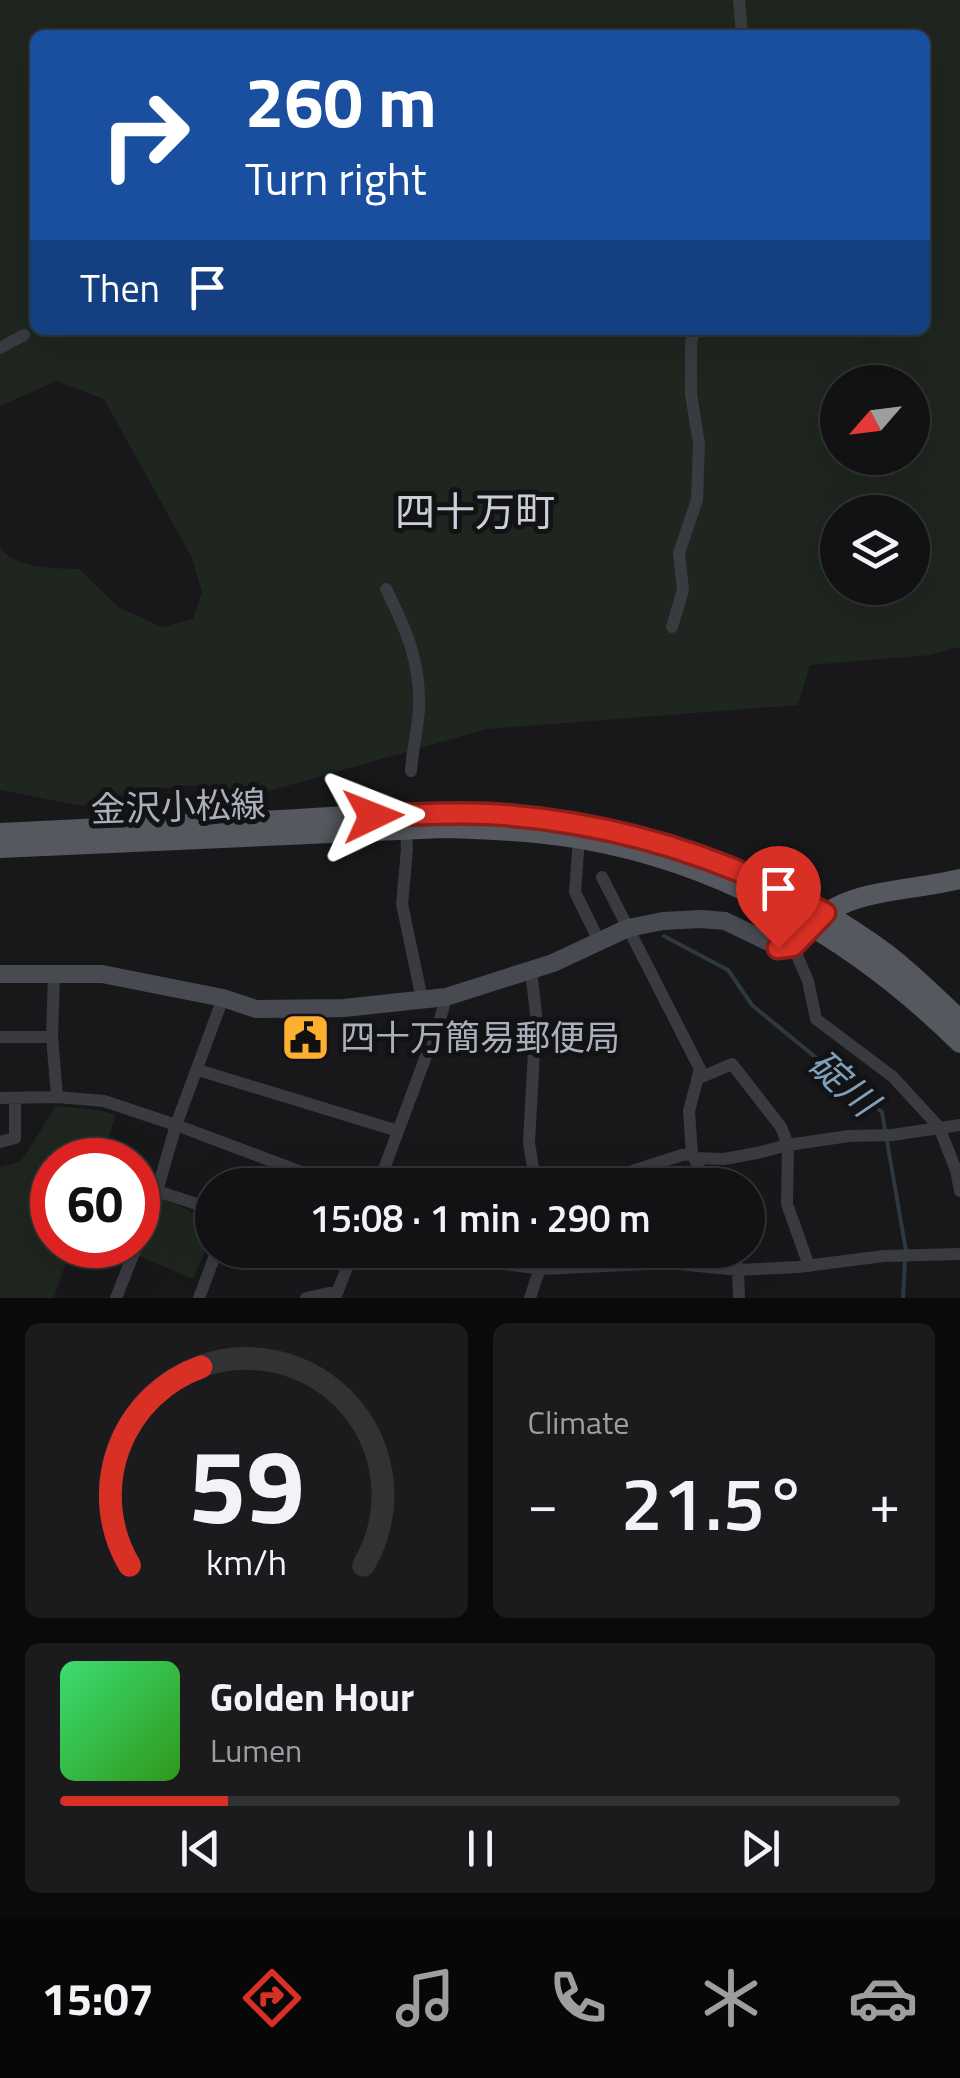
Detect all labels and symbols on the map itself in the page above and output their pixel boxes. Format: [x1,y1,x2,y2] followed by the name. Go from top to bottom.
[820,365,930,475] north arrow
[395,481,555,542] district label: 四十万町
[321,764,425,868] position arrow
[90,776,266,836] street label: 金沢小松線
[736,846,821,949] pin
[340,1010,620,1064] place label: 四十万簡易郵便局
[279,1012,331,1064] public building icon: 四十万簡易郵便局
[796,1035,894,1132] water label: 碇川
[30,1138,160,1268] speed limit sign: 60

